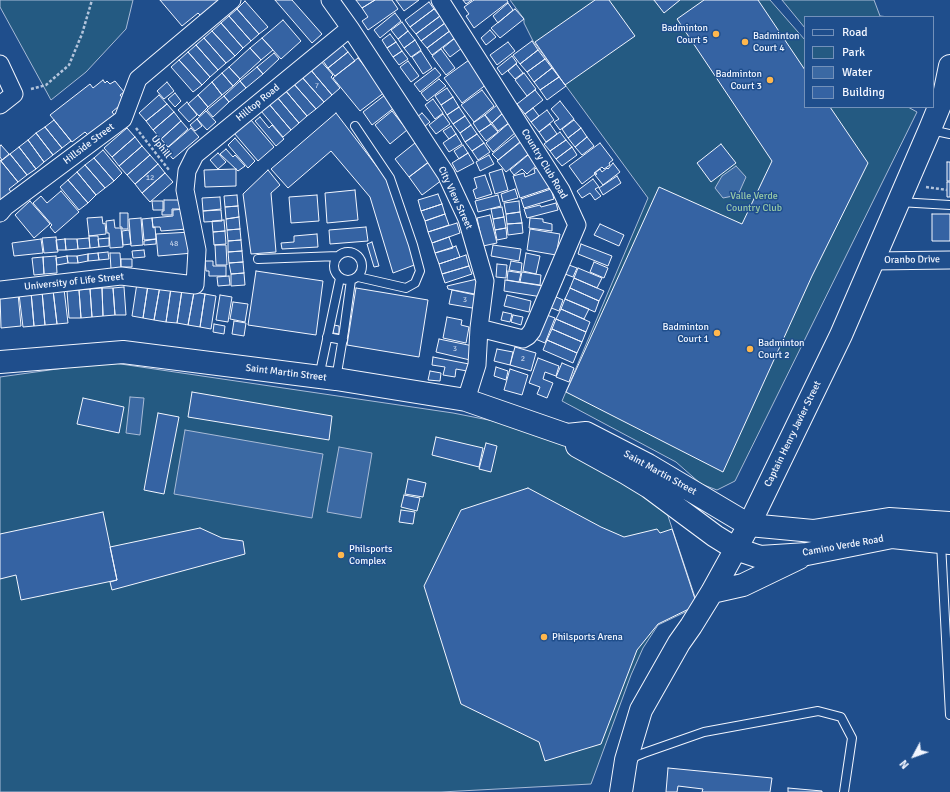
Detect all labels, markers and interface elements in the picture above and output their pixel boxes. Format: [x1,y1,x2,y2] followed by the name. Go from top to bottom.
[804,16,934,108] legend
[661,22,708,46] place label: Badminton Court 5
[842,25,868,40] text: Road
[711,29,721,39] marker: Badminton Court 5
[753,30,800,54] place label: Badminton Court 4
[740,37,750,47] marker: Badminton Court 4
[842,45,865,60] text: Park
[842,65,872,80] text: Water
[715,68,762,92] place label: Badminton Court 3
[765,75,775,85] marker: Badminton Court 3
[315,81,319,91] house number: 7
[234,82,282,124] street label: Hilltop Road
[842,85,885,100] text: Building
[61,121,117,167] street label: Hillside Street
[518,127,570,201] street label: Country Club Road
[148,133,174,161] street label: Uphill
[435,165,475,231] street label: City View Street
[146,173,154,183] house number: 12
[726,190,782,214] park label: Valle Verde Country Club
[170,239,178,249] house number: 48
[884,254,940,266] street label: Oranbo Drive
[24,271,124,293] street label: University of Life Street
[463,295,467,305] house number: 3
[662,321,709,344] place label: Badminton Court 1
[712,328,722,338] marker: Badminton Court 1
[758,337,805,360] place label: Badminton Court 2
[453,344,457,354] house number: 3
[745,344,755,354] marker: Badminton Court 2
[521,354,525,364] house number: 2
[245,362,327,384] street label: Saint Martin Street
[762,379,824,489] street label: Captain Henry Javier Street
[621,448,699,498] street label: Saint Martin Street
[801,533,885,559] street label: Camino Verde Road
[349,543,392,566] place label: Philsports Complex
[336,550,346,560] marker: Philsports Complex
[552,631,623,643] place label: Philsports Arena
[539,632,549,642] marker: Philsports Arena
[894,736,934,776] north arrow
[897,757,912,771] text: N

